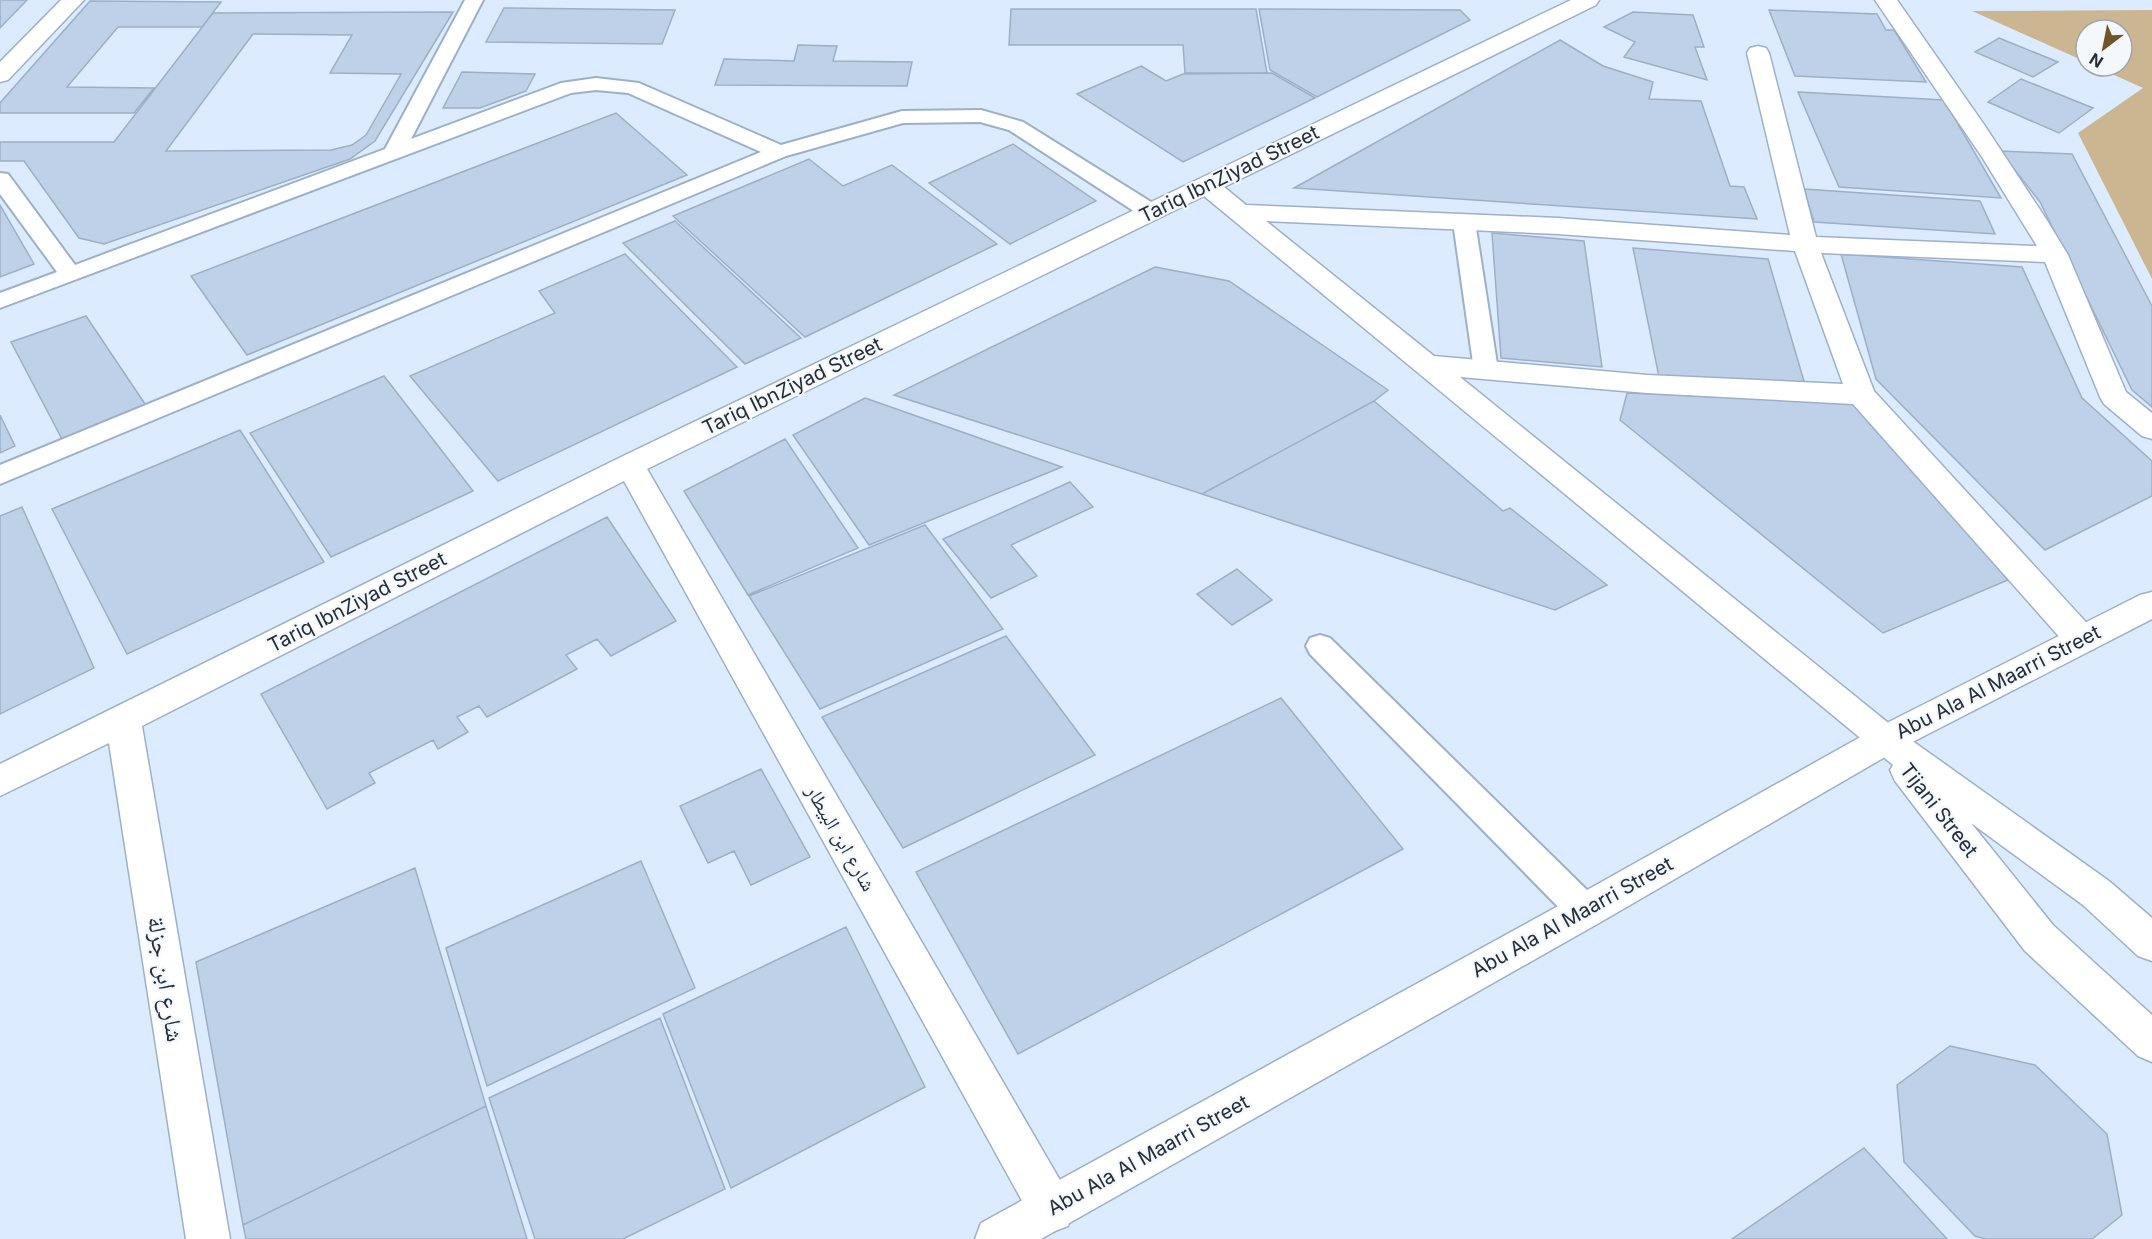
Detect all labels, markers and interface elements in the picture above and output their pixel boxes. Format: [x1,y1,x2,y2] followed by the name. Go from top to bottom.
[2074,18,2134,78] north arrow
[2086,49,2107,72] text: N
[1135,120,1323,228] street label: Tariq IbnZiyad Street
[698,332,886,440] street label: Tariq IbnZiyad Street
[264,546,451,657] street label: Tariq IbnZiyad Street
[1892,620,2105,744] street label: Abu Ala Al Maarri Street
[1895,758,1983,862] street label: Tijani Street
[800,780,881,896] street label: شارع ابن البيطار
[1467,851,1677,982] street label: Abu Ala Al Maarri Street
[141,914,190,1044] street label: شارع ابن جزلة
[1043,1089,1253,1220] street label: Abu Ala Al Maarri Street

